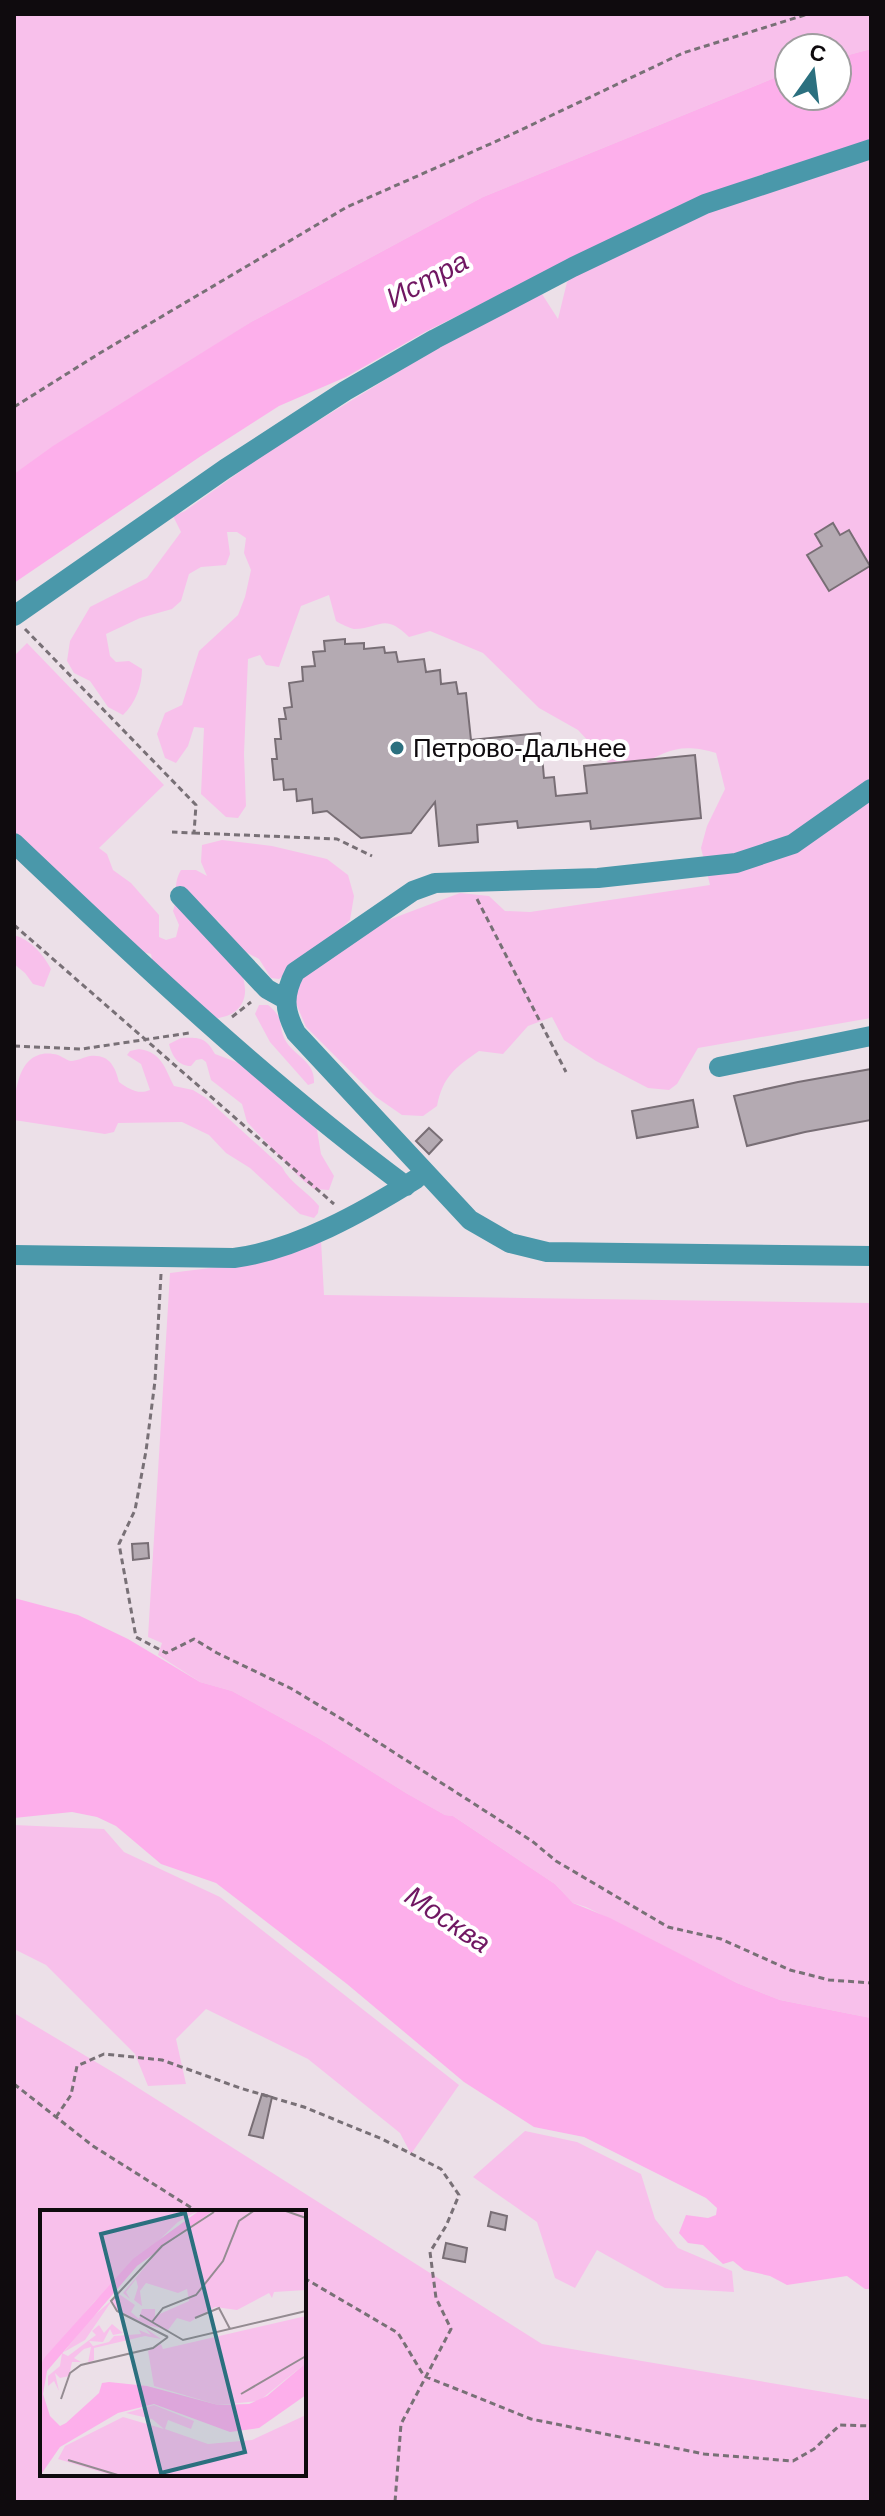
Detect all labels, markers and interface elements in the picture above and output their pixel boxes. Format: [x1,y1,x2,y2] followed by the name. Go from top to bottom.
[773,32,853,112] north arrow
[807,39,829,67] text: С
[381,245,473,314] water label: Истра
[413,733,627,763] place label: Петрово-Дальнее
[388,739,406,757] marker: Петрово-Дальнее
[399,1880,496,1959] water label: Москва
[40,2210,306,2476] inset map

